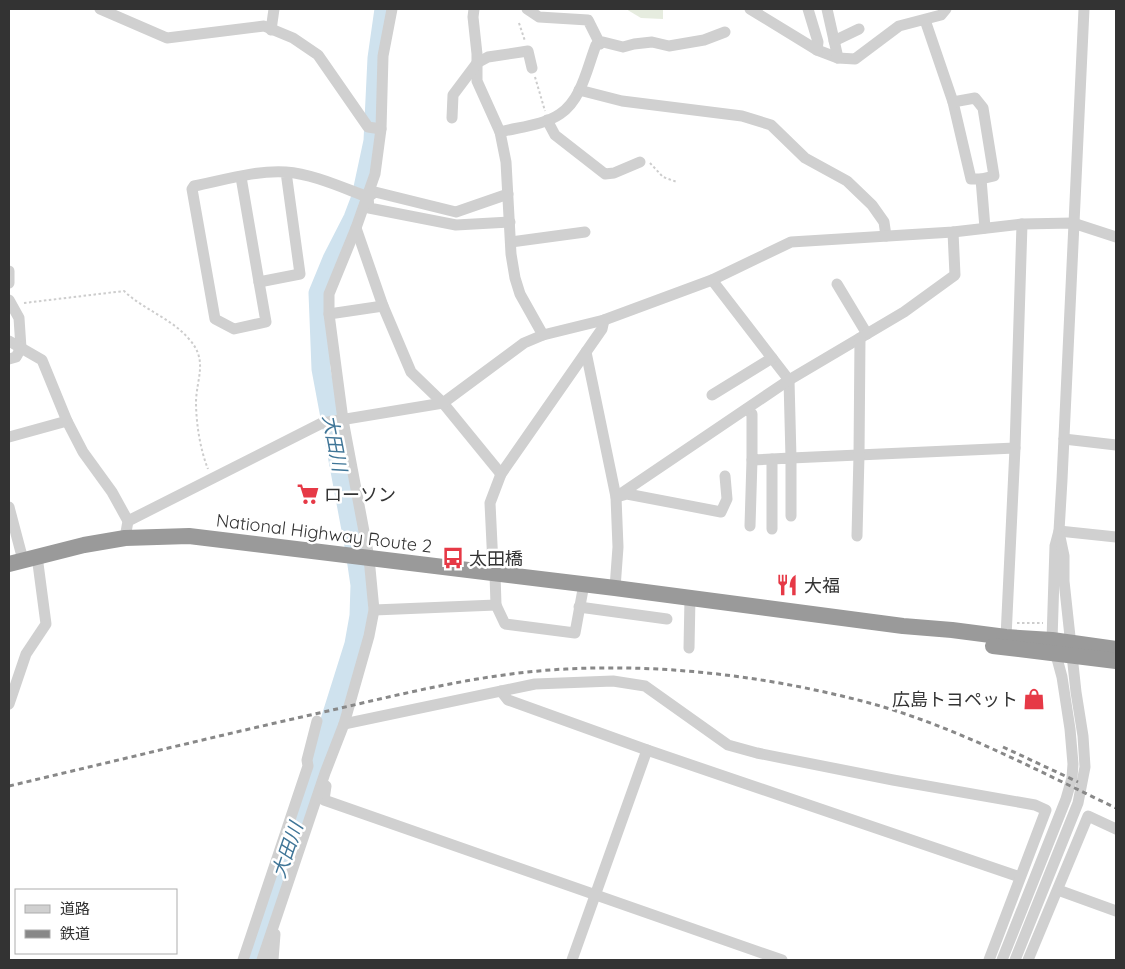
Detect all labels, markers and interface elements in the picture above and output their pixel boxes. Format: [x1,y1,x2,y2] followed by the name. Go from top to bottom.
[318,413,353,475] water label: 大田川
[295,481,321,507] supermarket icon: ローソン
[324,483,396,506] place label: ローソン
[215,508,433,558] street label: National Highway Route 2
[440,545,466,571] bus stop icon: 太田橋
[469,547,523,570] place label: 太田橋
[774,572,800,598] restaurant icon: 大福
[804,574,840,597] place label: 大福
[1021,686,1047,712] shop icon: 広島トヨペット
[892,688,1018,711] place label: 広島トヨペット
[266,817,308,881] water label: 大田川
[15,889,178,954] legend
[60,899,90,918] text: 道路
[60,924,90,943] text: 鉄道

